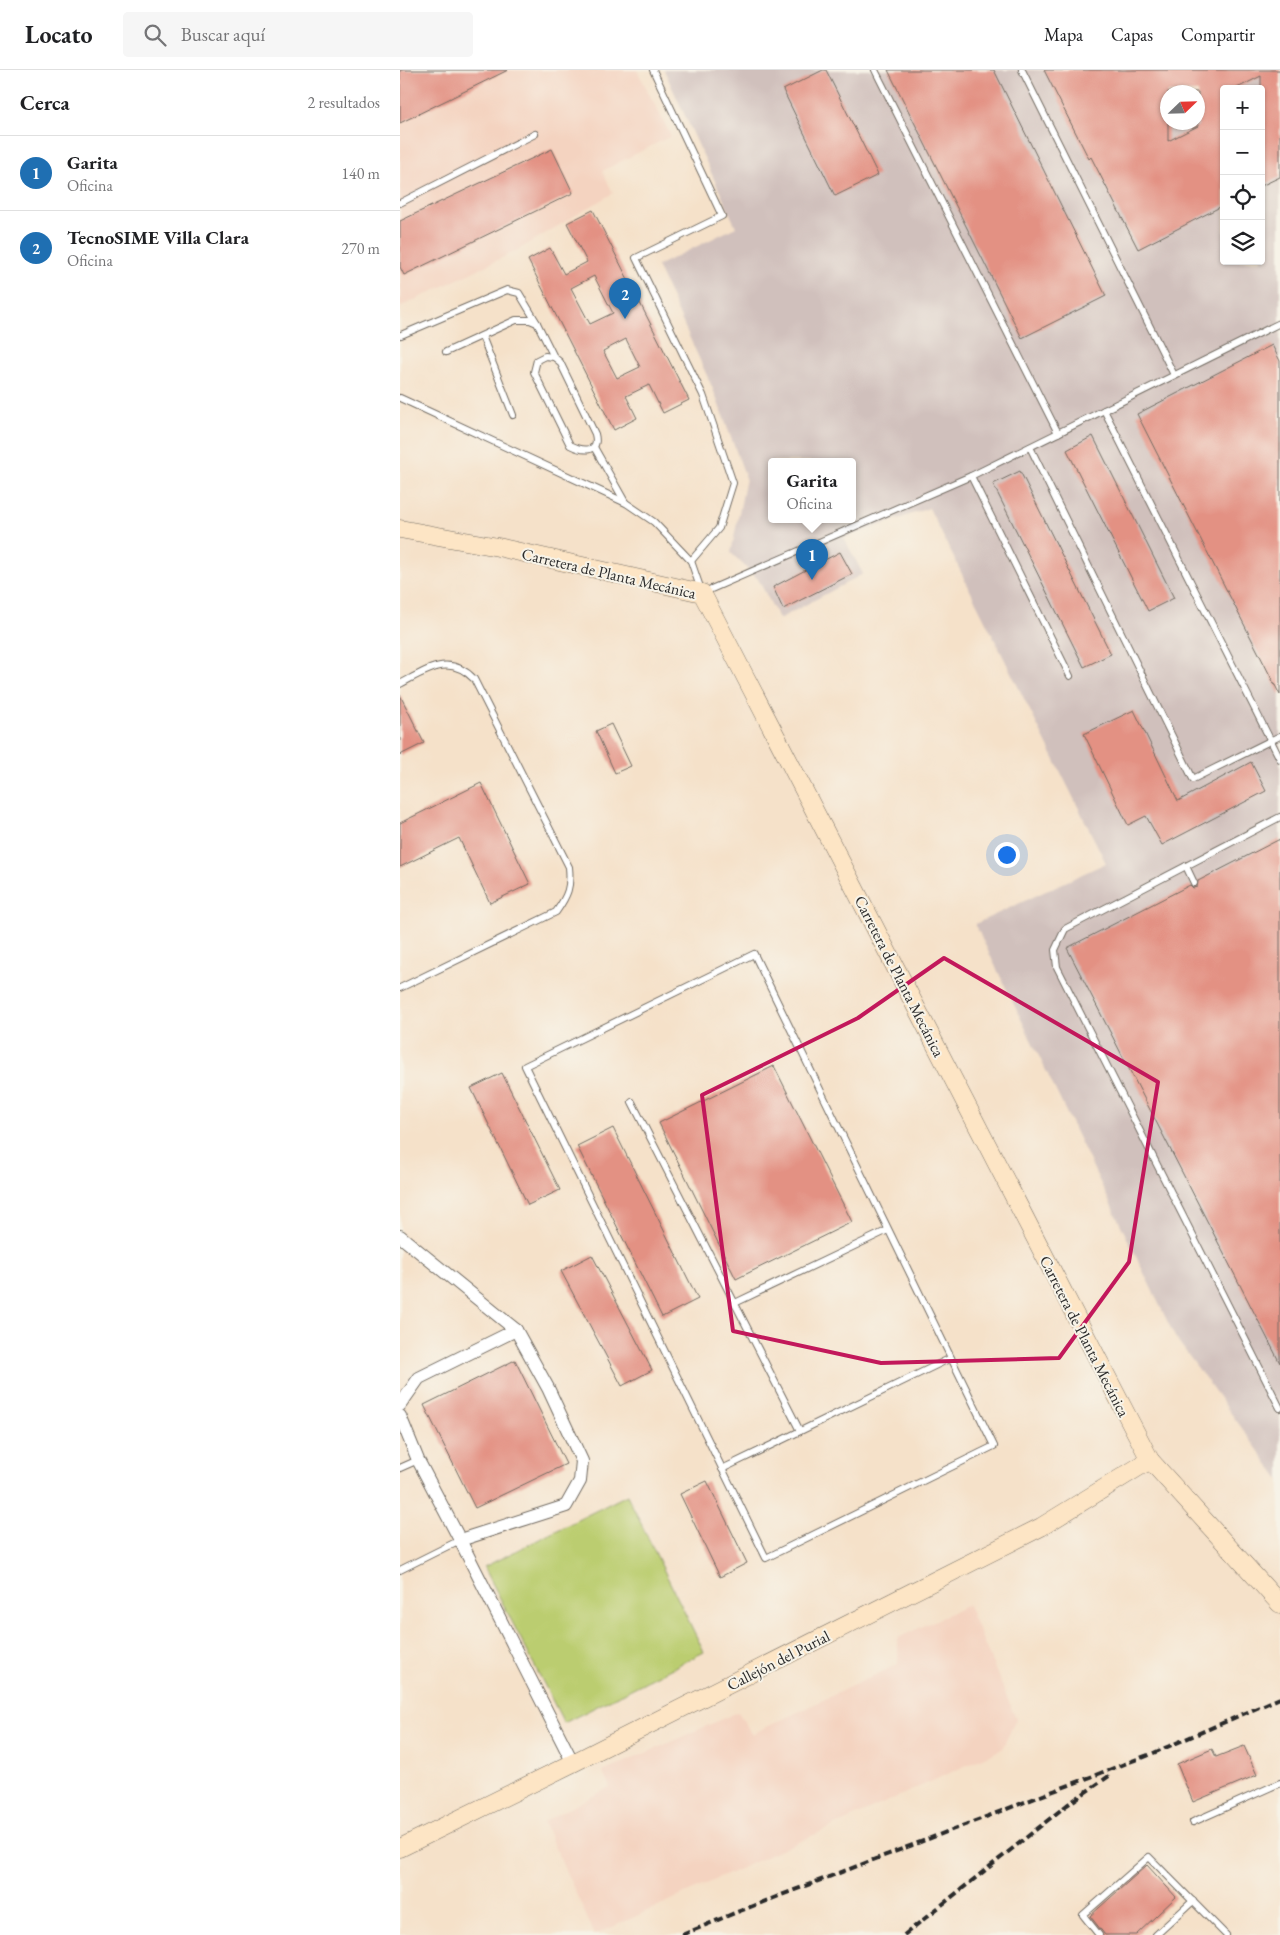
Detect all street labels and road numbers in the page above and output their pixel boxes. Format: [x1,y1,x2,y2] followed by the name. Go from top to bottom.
[520,543,699,604] street label: Carretera de Planta Mecánica
[850,892,950,1061] street label: Carretera de Planta Mecánica
[1035,1252,1135,1421] street label: Carretera de Planta Mecánica
[723,1625,833,1695] street label: Callejón del Purial

